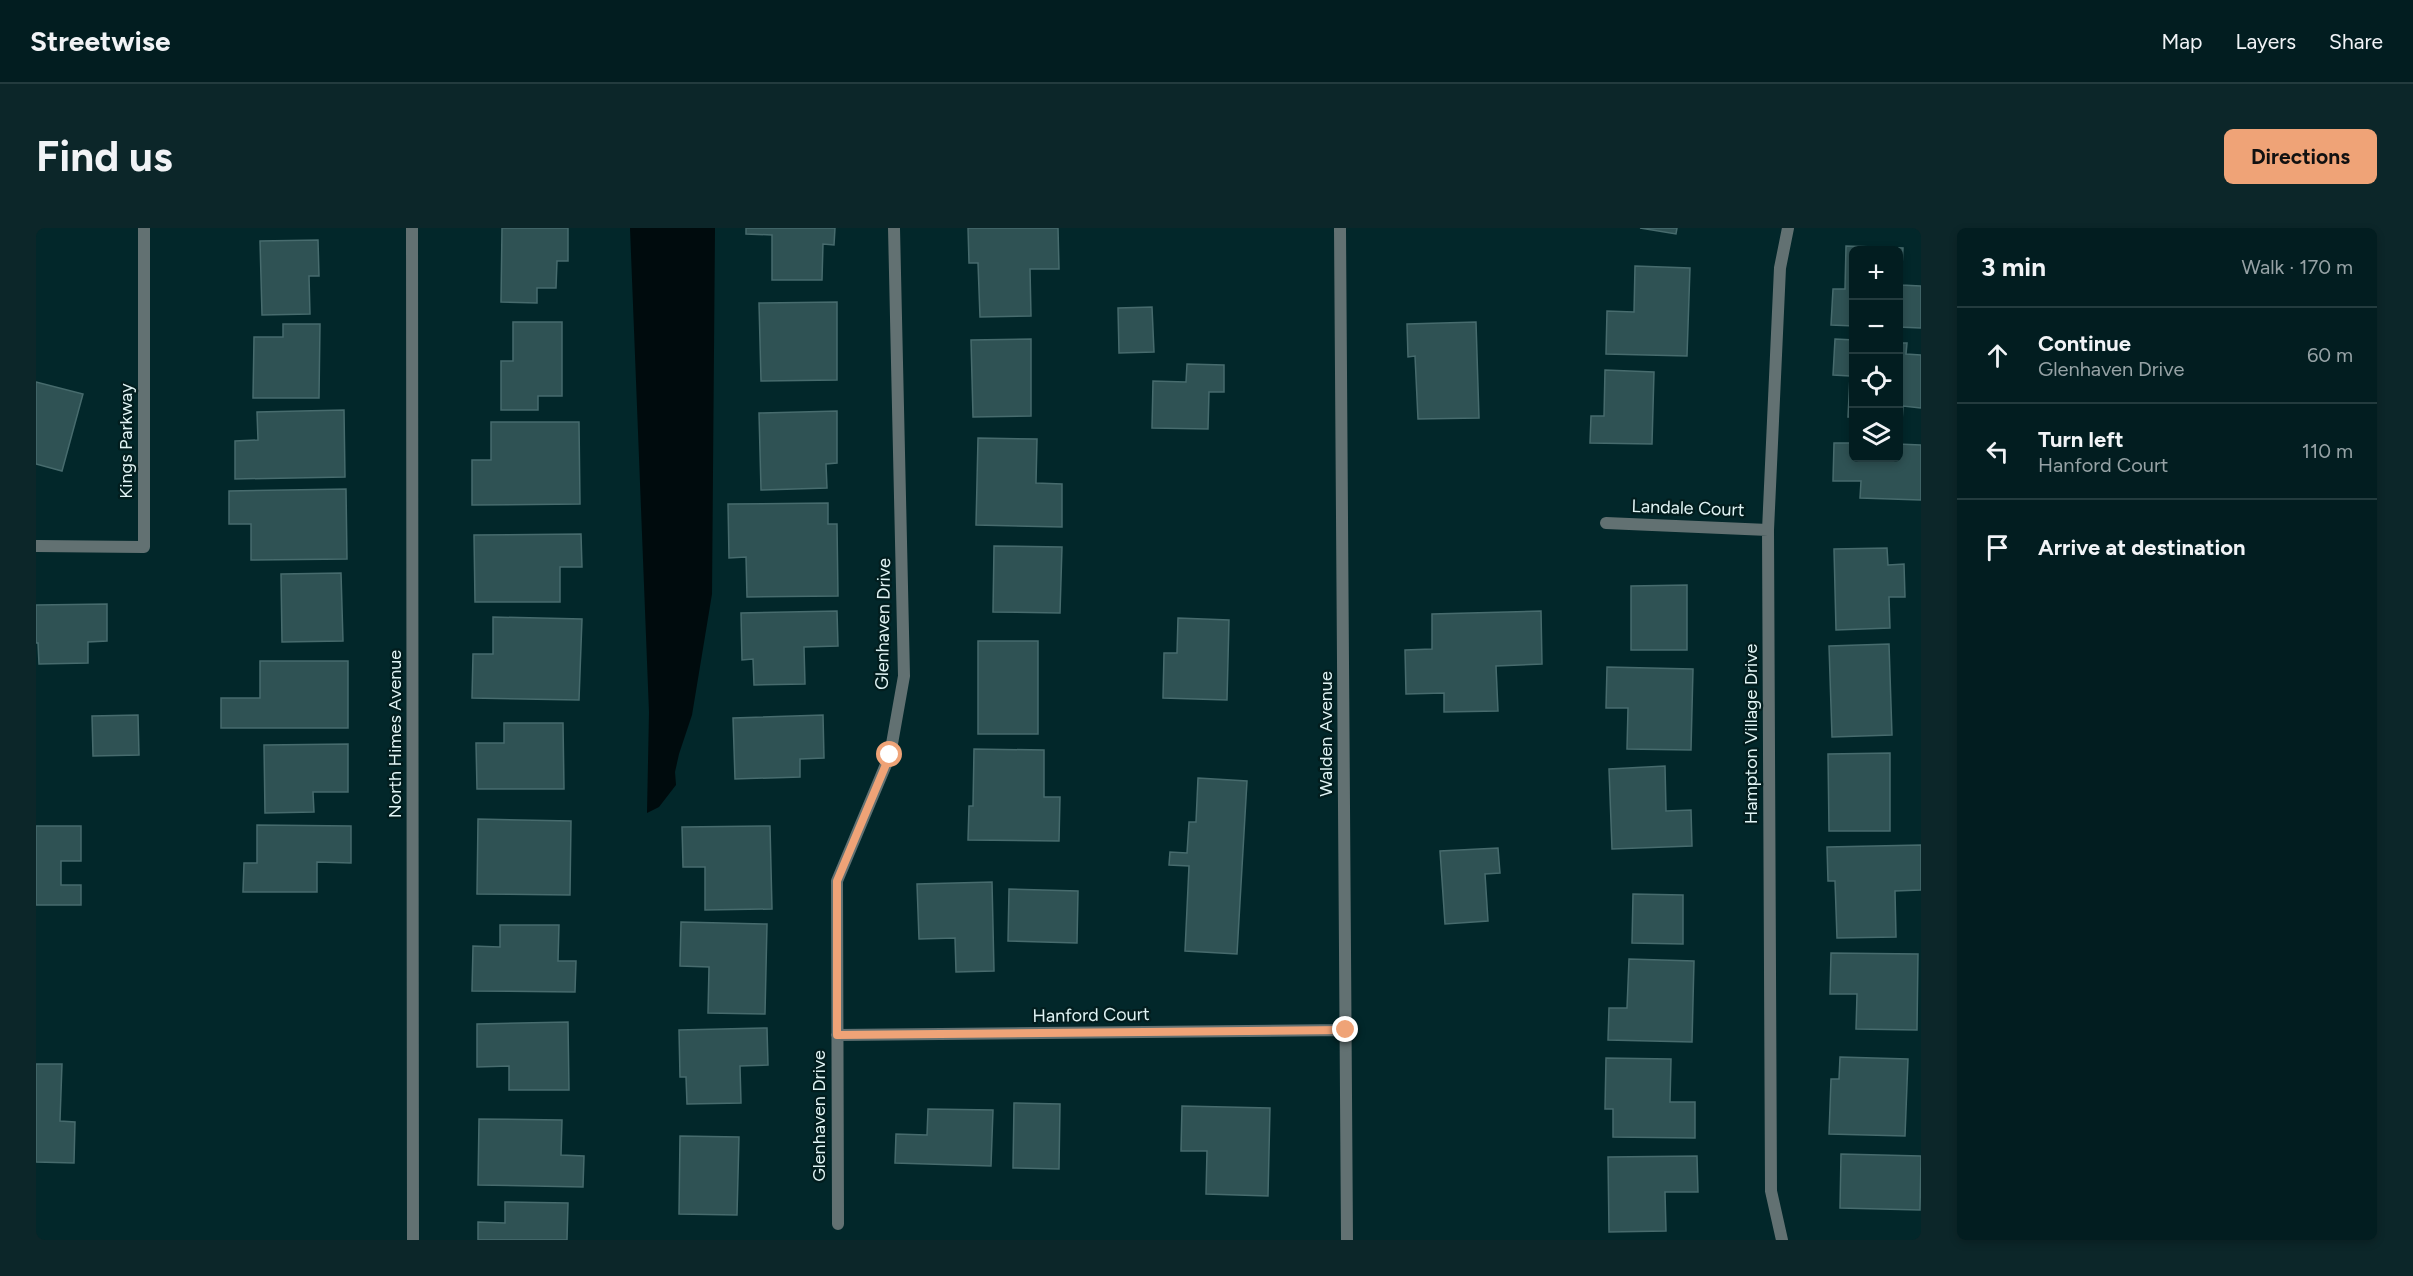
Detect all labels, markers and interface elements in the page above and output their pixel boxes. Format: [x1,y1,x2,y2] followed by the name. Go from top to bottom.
[30,24,170,58] text: Streetwise
[2162,29,2202,54] text: Map
[2235,29,2296,54] text: Layers
[2329,29,2383,54] text: Share
[2224,129,2377,184] button: Directions
[36,131,173,182] text: Find us
[1849,246,1903,462] map controls
[1849,246,1903,300] button: +
[1981,251,2046,283] text: 3 min
[2242,255,2353,279] text: Walk · 170 m
[1849,300,1903,354] button: −
[2038,330,2131,357] text: Continue
[1981,339,2014,372] icon: ahead
[2307,343,2353,367] text: 60 m
[1849,354,1903,408] button: locate
[2038,357,2184,381] text: Glenhaven Drive
[115,383,137,499] street label: Kings Parkway
[1849,408,1903,462] button: layers
[2038,426,2124,453] text: Turn left
[1981,435,2014,468] icon: left
[2302,439,2353,463] text: 110 m
[2038,453,2168,477] text: Hanford Court
[1631,495,1745,521] street label: Landale Court
[1981,531,2014,564] icon: arrive
[2038,534,2246,561] text: Arrive at destination
[871,558,895,690] street label: Glenhaven Drive
[1740,644,1762,824] street label: Hampton Village Drive
[384,650,406,818] street label: North Himes Avenue
[1315,671,1337,797] street label: Walden Avenue
[876,741,902,767] route start
[1032,1003,1150,1027] street label: Hanford Court
[1332,1016,1358,1042] route end
[808,1050,830,1182] street label: Glenhaven Drive

